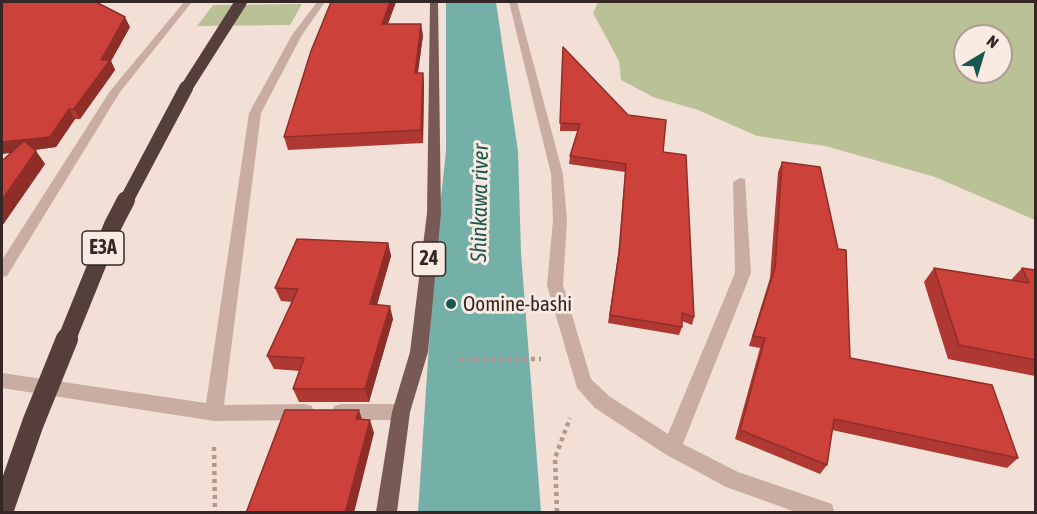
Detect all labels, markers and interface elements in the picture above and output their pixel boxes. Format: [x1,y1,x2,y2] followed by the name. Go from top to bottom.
[953,24,1013,84] north arrow
[984,31,1002,51] text: N
[466,144,494,262] water label: Shinkawa river
[82,231,124,265] road number: E3A
[412,242,446,276] road number: 24
[463,291,572,317] place label: Oomine-bashi
[444,297,458,311] marker: Oomine-bashi

